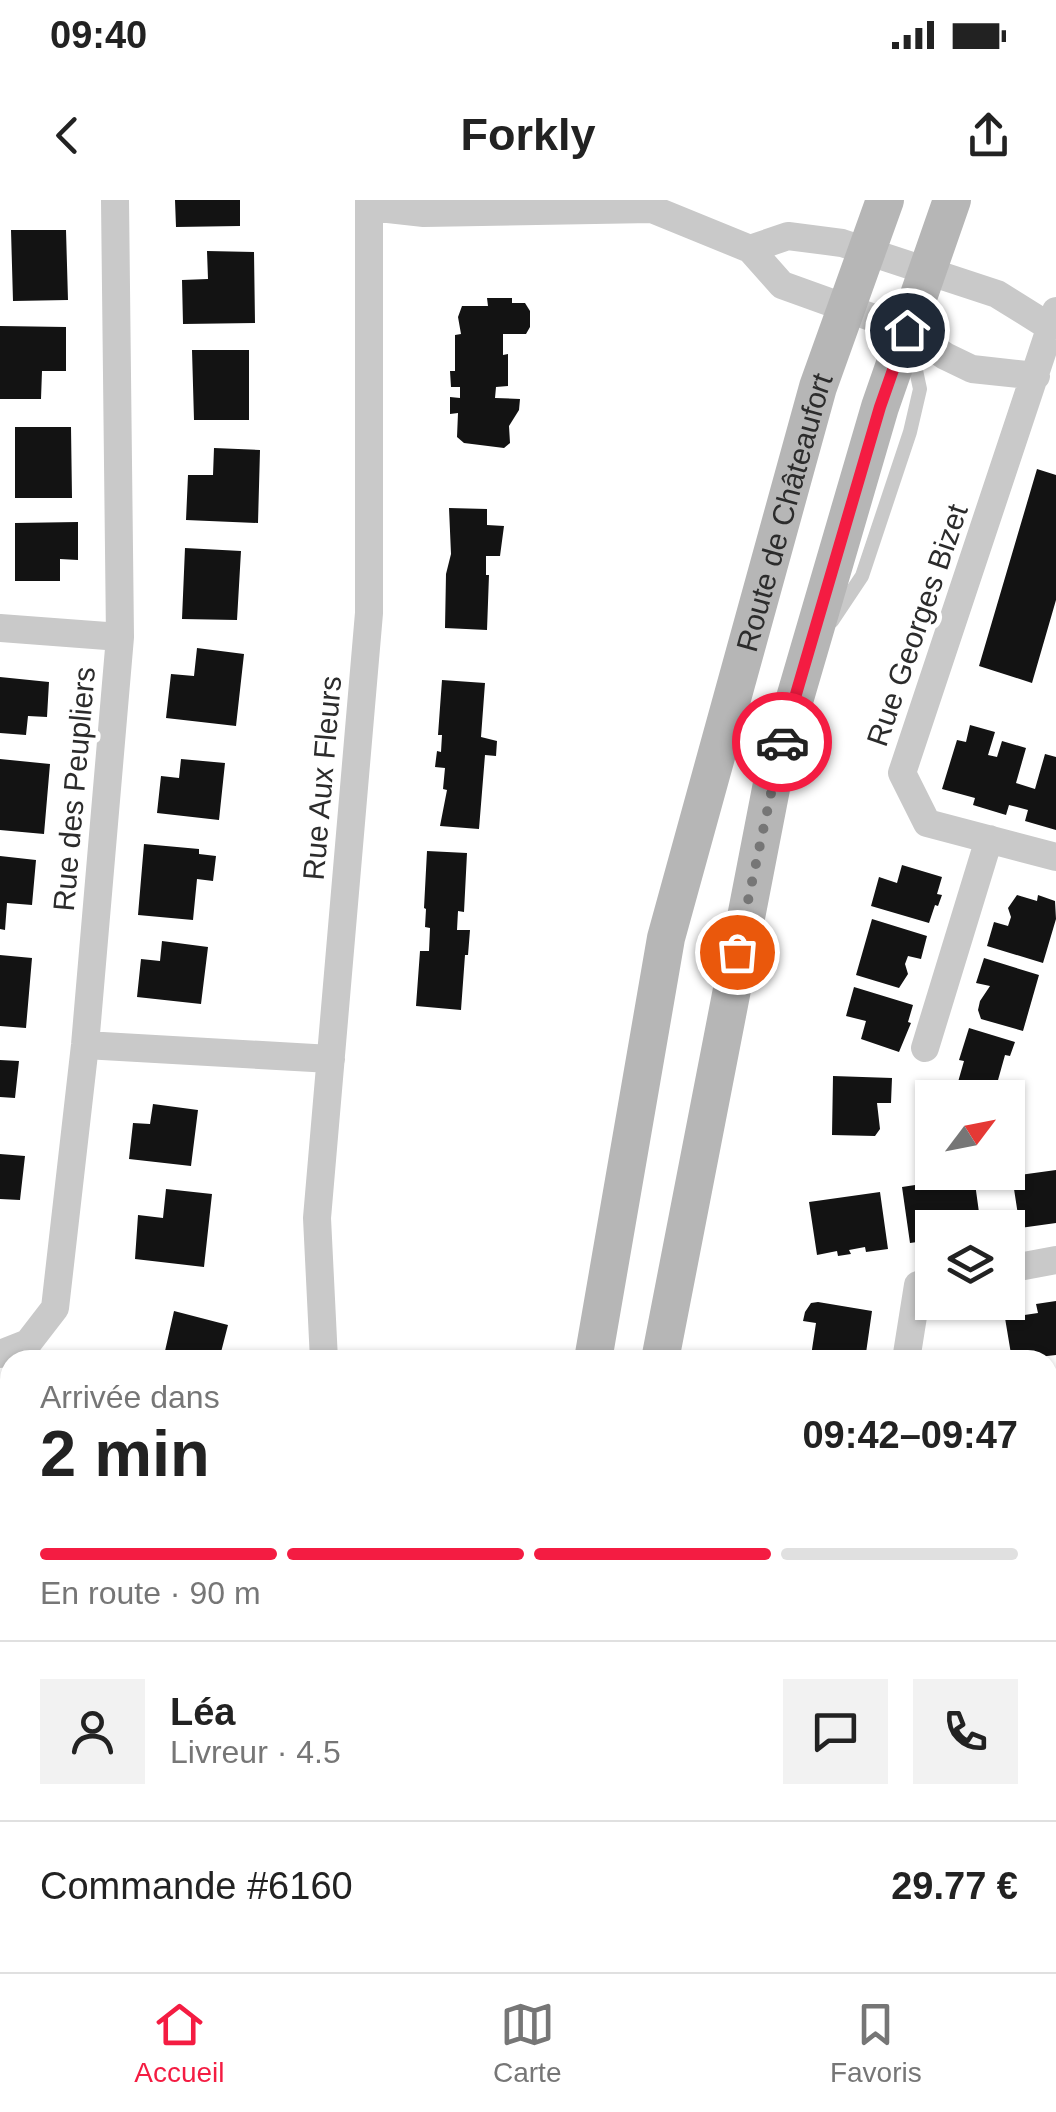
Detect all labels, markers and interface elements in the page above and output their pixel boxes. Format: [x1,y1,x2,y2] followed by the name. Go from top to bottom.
[50,14,147,56] text: 09:40
[40,108,95,163] icon: back
[961,108,1016,163] icon: share
[460,109,596,160] text: Forkly
[865,288,950,373] pin
[880,303,935,358] icon: home
[729,368,838,655] street label: Route de Châteaufort
[860,499,974,750] street label: Rue Georges Bizet
[47,665,101,913] street label: Rue des Peupliers
[297,674,347,882] street label: Rue Aux Fleurs
[732,692,832,792] courier
[755,715,810,770] icon: car
[695,910,780,995] pin
[710,925,765,980] icon: bag
[915,1080,1025,1190] north arrow
[915,1080,1025,1320] map controls
[915,1210,1025,1320] button: layers
[40,1379,220,1415] text: Arrivée dans
[802,1414,1018,1456] text: 09:42–09:47
[40,1417,210,1490] text: 2 min
[40,1575,261,1611] text: En route · 90 m
[40,1679,145,1784] button: person
[783,1679,888,1784] button: chat
[913,1679,1018,1784] button: phone
[170,1691,235,1733] text: Léa
[170,1734,341,1770] text: Livreur · 4.5
[40,1865,353,1907] text: Commande #6160
[891,1865,1018,1907] text: 29.77 €
[134,1997,225,2089] tab: Accueil
[493,1997,561,2089] tab: Carte
[830,1997,922,2089] tab: Favoris

